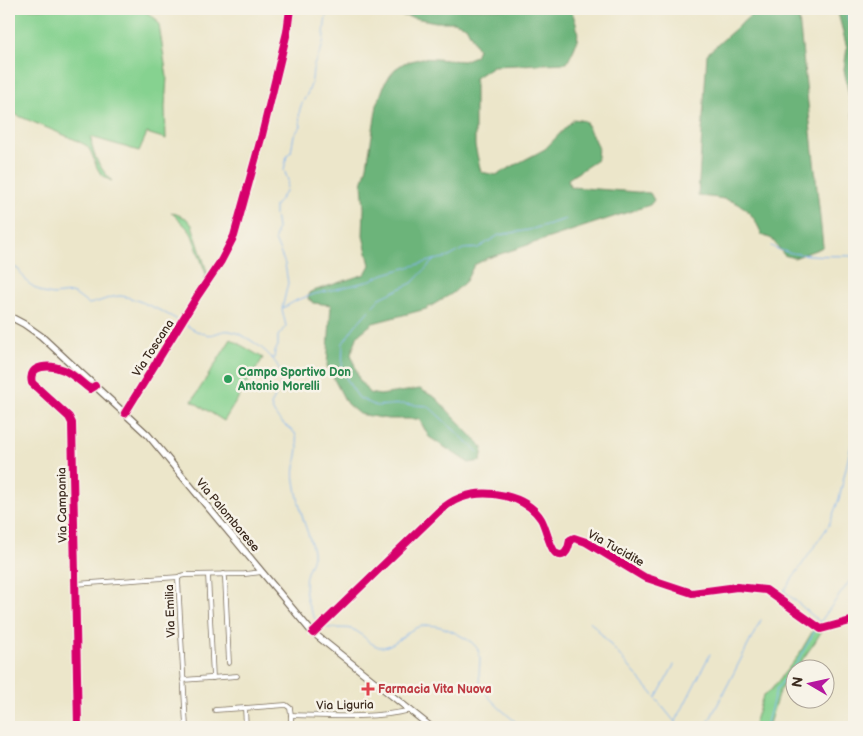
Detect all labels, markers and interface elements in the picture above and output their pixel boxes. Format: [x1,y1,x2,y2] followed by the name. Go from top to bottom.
[129,317,178,380] street label: Via Toscana
[237,365,351,394] place label: Campo Sportivo Don Antonio Morelli
[222,373,234,385] marker: Campo Sportivo Don Antonio Morelli
[54,467,71,543] street label: Via Campania
[193,476,263,555] street label: Via Palombarese
[585,527,647,570] street label: Via Tucidite
[162,584,179,638] street label: Via Emilia
[786,658,836,708] north arrow
[788,676,807,689] text: N
[378,682,492,697] place label: Farmacia Vita Nuova
[362,683,374,695] marker: Farmacia Vita Nuova
[316,697,374,714] street label: Via Liguria

